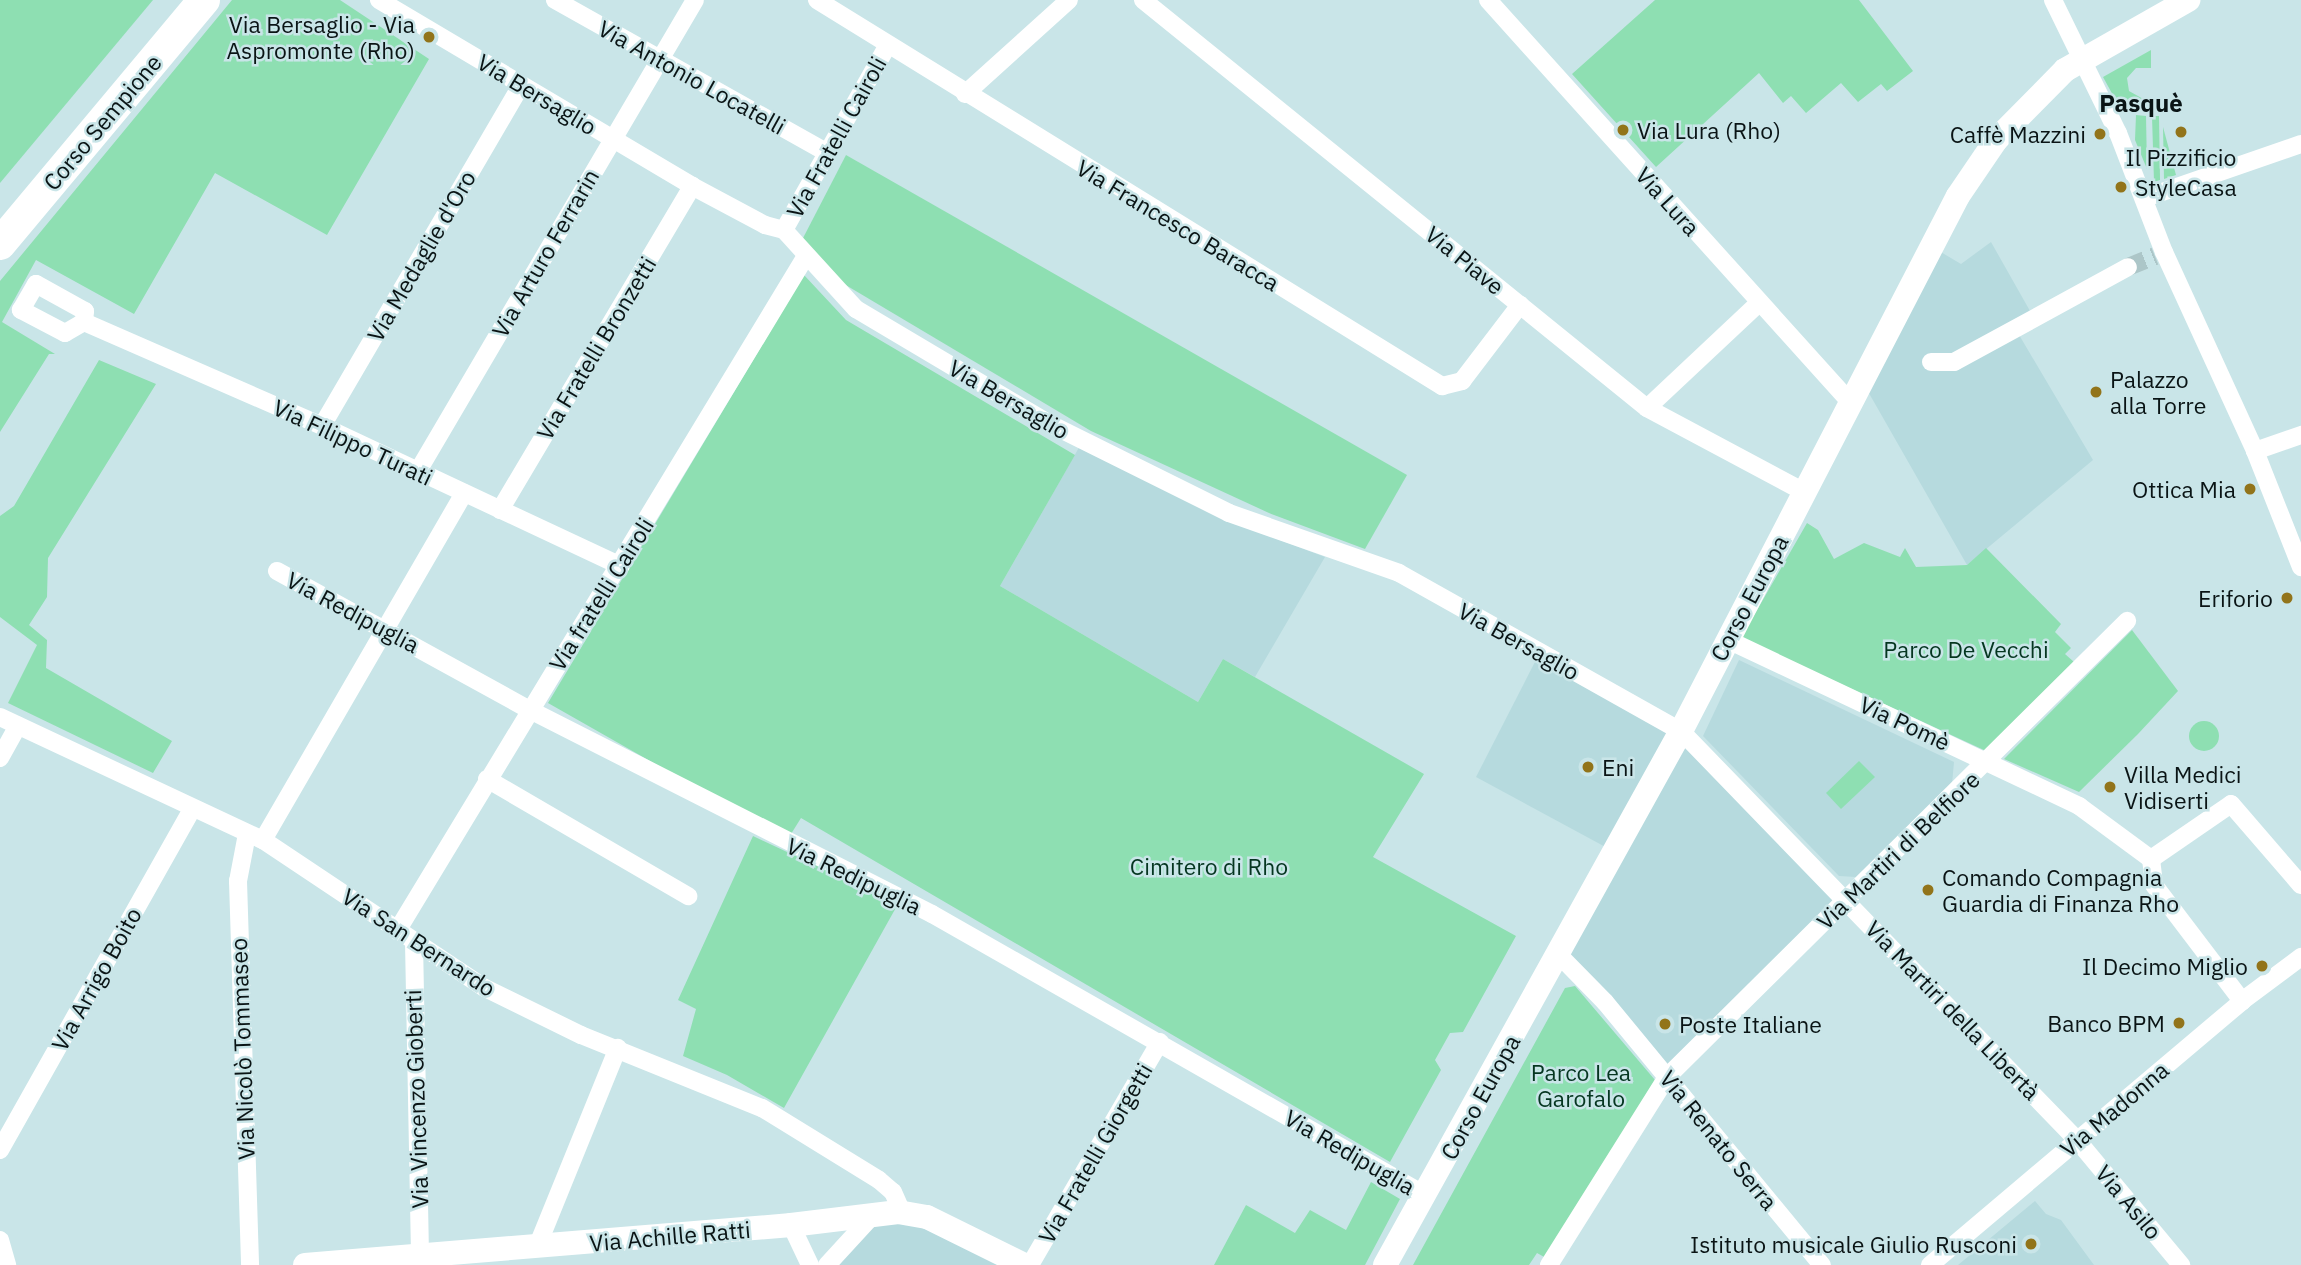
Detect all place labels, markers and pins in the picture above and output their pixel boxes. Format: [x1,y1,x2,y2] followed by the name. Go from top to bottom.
[226,10,415,64] place label: Via Bersaglio - Via Aspromonte (Rho)
[421,29,437,45] marker: Via Bersaglio - Via Aspromonte (Rho)
[1637,116,1781,144] place label: Via Lura (Rho)
[1950,120,2086,148] place label: Caffè Mazzini
[1615,122,1631,138] marker: Via Lura (Rho)
[2173,124,2189,140] marker: Il Pizzificio
[2092,126,2108,142] marker: Caffè Mazzini
[2126,143,2236,171] place label: Il Pizzificio
[2135,173,2237,201] place label: StyleCasa
[2113,179,2129,195] marker: StyleCasa
[2110,365,2206,419] place label: Palazzo alla Torre
[2088,384,2104,400] marker: Palazzo alla Torre
[2132,475,2236,503] place label: Ottica Mia
[2242,481,2258,497] marker: Ottica Mia
[2198,584,2273,612] place label: Eriforio
[2279,590,2295,606] marker: Eriforio
[1602,753,1634,781] place label: Eni
[1580,759,1596,775] marker: Eni
[2124,760,2242,814] place label: Villa Medici Vidiserti
[2102,779,2118,795] marker: Villa Medici Vidiserti
[1942,863,2179,917] place label: Comando Compagnia Guardia di Finanza Rho
[1920,882,1936,898] marker: Comando Compagnia Guardia di Finanza Rho
[2082,952,2248,980] place label: Il Decimo Miglio
[2254,958,2270,974] marker: Il Decimo Miglio
[2047,1009,2165,1037] place label: Banco BPM
[1679,1010,1822,1038] place label: Poste Italiane
[2171,1015,2187,1031] marker: Banco BPM
[1657,1016,1673,1032] marker: Poste Italiane
[1690,1230,2017,1258] place label: Istituto musicale Giulio Rusconi
[2023,1236,2039,1252] marker: Istituto musicale Giulio Rusconi

